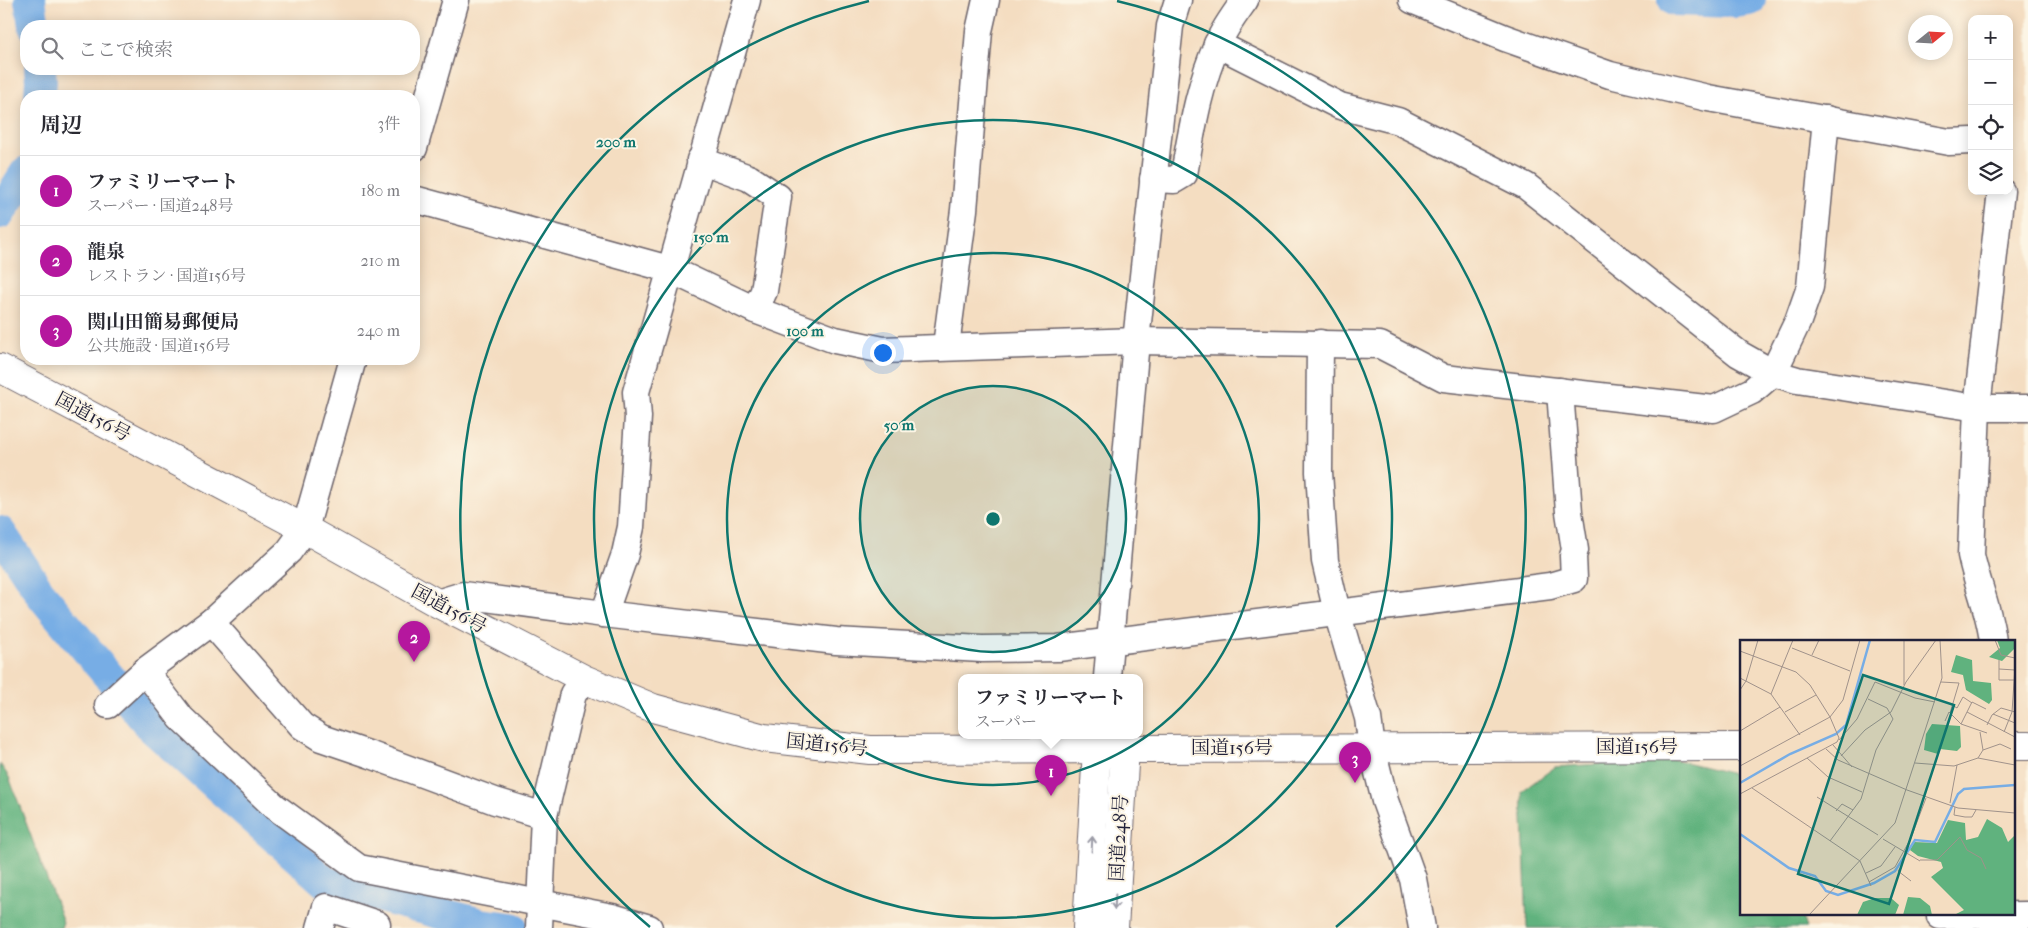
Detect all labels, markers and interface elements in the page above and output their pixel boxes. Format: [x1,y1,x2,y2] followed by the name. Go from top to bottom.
[1908,15,1953,60] north arrow
[1968,15,2013,195] map controls
[1968,15,2013,60] button: +
[20,20,420,75] search box
[38,34,66,62] icon: search
[78,39,173,61] text: ここで検索
[1968,60,2013,105] button: −
[1968,105,2013,150] button: locate
[40,113,82,137] text: 周辺
[377,114,400,133] text: 3件
[596,133,636,151] text: 200 m
[1968,150,2013,195] button: layers
[87,171,239,193] text: ファミリーマート
[53,181,59,200] text: 1
[361,181,400,200] text: 180 m
[87,196,233,215] text: スーパー · 国道248号
[693,228,729,246] text: 150 m
[87,241,125,263] text: 龍泉
[52,251,60,270] text: 2
[361,251,400,270] text: 210 m
[87,266,246,285] text: レストラン · 国道156号
[87,311,239,333] text: 関山田簡易郵便局
[53,321,59,340] text: 3
[357,321,400,340] text: 240 m
[786,322,824,340] text: 100 m
[87,336,230,355] text: 公共施設 · 国道156号
[870,340,896,366] your location
[52,388,134,446] street label: 国道156号
[884,416,915,434] text: 50 m
[984,510,1002,528] centre of rings
[408,580,490,638] street label: 国道156号
[398,621,430,662] pin: 2
[1740,640,2016,916] inset map
[958,674,1143,739] popup
[975,687,1126,709] text: ファミリーマート
[975,712,1037,731] text: スーパー
[785,730,869,760] street label: 国道156号
[1596,736,1678,758] street label: 国道156号
[1191,737,1273,759] street label: 国道156号
[1339,742,1371,783] pin: 3
[1035,755,1067,796] pin: 1
[1106,794,1132,882] street label: 国道248号
[1087,837,1096,853] one-way arrow
[1111,893,1120,909] one-way arrow

